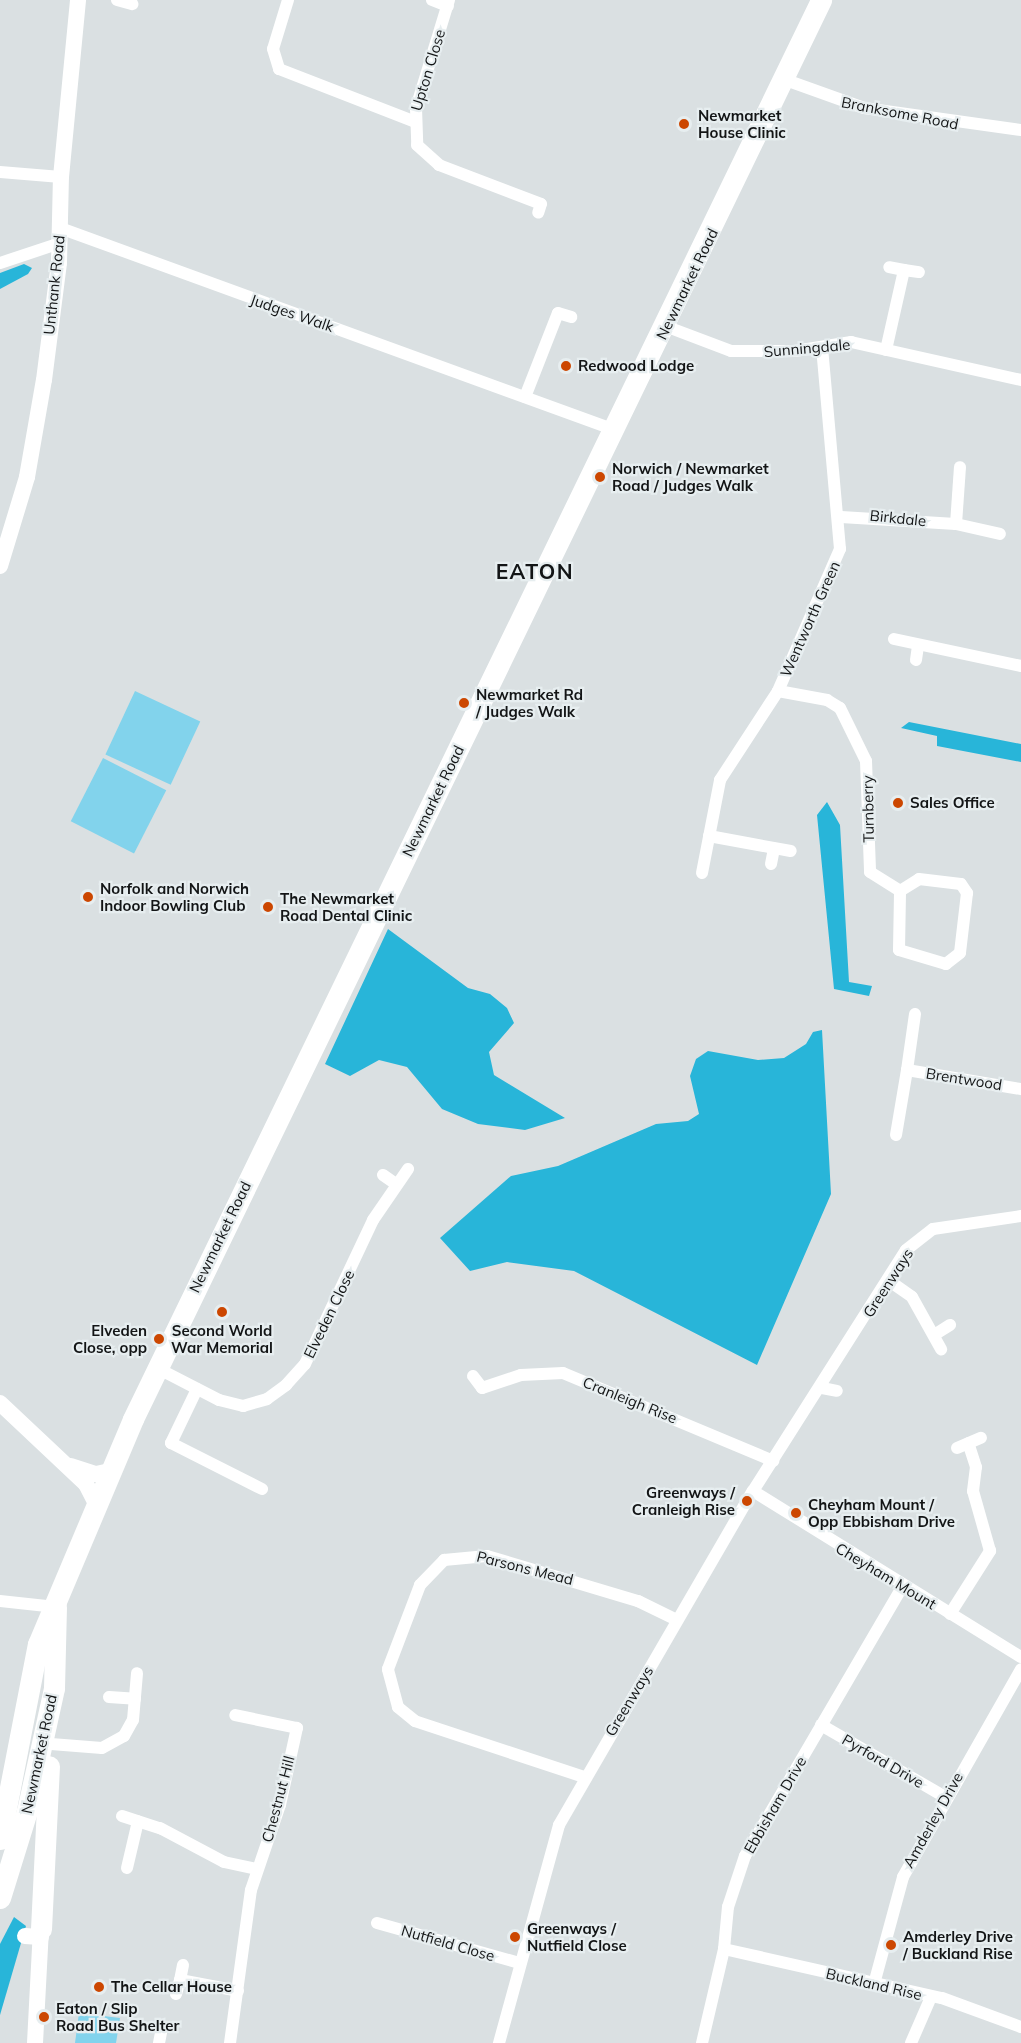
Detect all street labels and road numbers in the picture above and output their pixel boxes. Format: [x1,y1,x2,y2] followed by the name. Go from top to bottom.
[407,27,449,113] street label: Upton Close
[840,93,960,133] street label: Branksome Road
[652,225,722,343] street label: Newmarket Road
[40,234,68,336] street label: Unthank Road
[248,290,336,336] street label: Judges Walk
[763,335,851,361] street label: Sunningdale
[869,506,927,530] street label: Birkdale
[776,558,844,680] street label: Wentworth Green
[398,742,468,860] street label: Newmarket Road
[858,775,878,843] street label: Turnberry
[925,1064,1003,1094] street label: Brentwood
[185,1178,255,1296] street label: Newmarket Road
[859,1245,917,1321] street label: Greenways
[300,1267,358,1361] street label: Elveden Close
[580,1373,680,1427] street label: Cranleigh Rise
[832,1539,940,1613] street label: Cheyham Mount
[475,1547,575,1589] street label: Parsons Mead
[601,1663,657,1739] street label: Greenways
[18,1693,60,1815] street label: Newmarket Road
[839,1730,927,1792] street label: Pyrford Drive
[740,1753,810,1857] street label: Ebbisham Drive
[258,1754,298,1844] street label: Chestnut Hill
[899,1769,967,1871] street label: Amderley Drive
[399,1921,497,1965] street label: Nutfield Close
[824,1964,924,2004] street label: Buckland Rise

